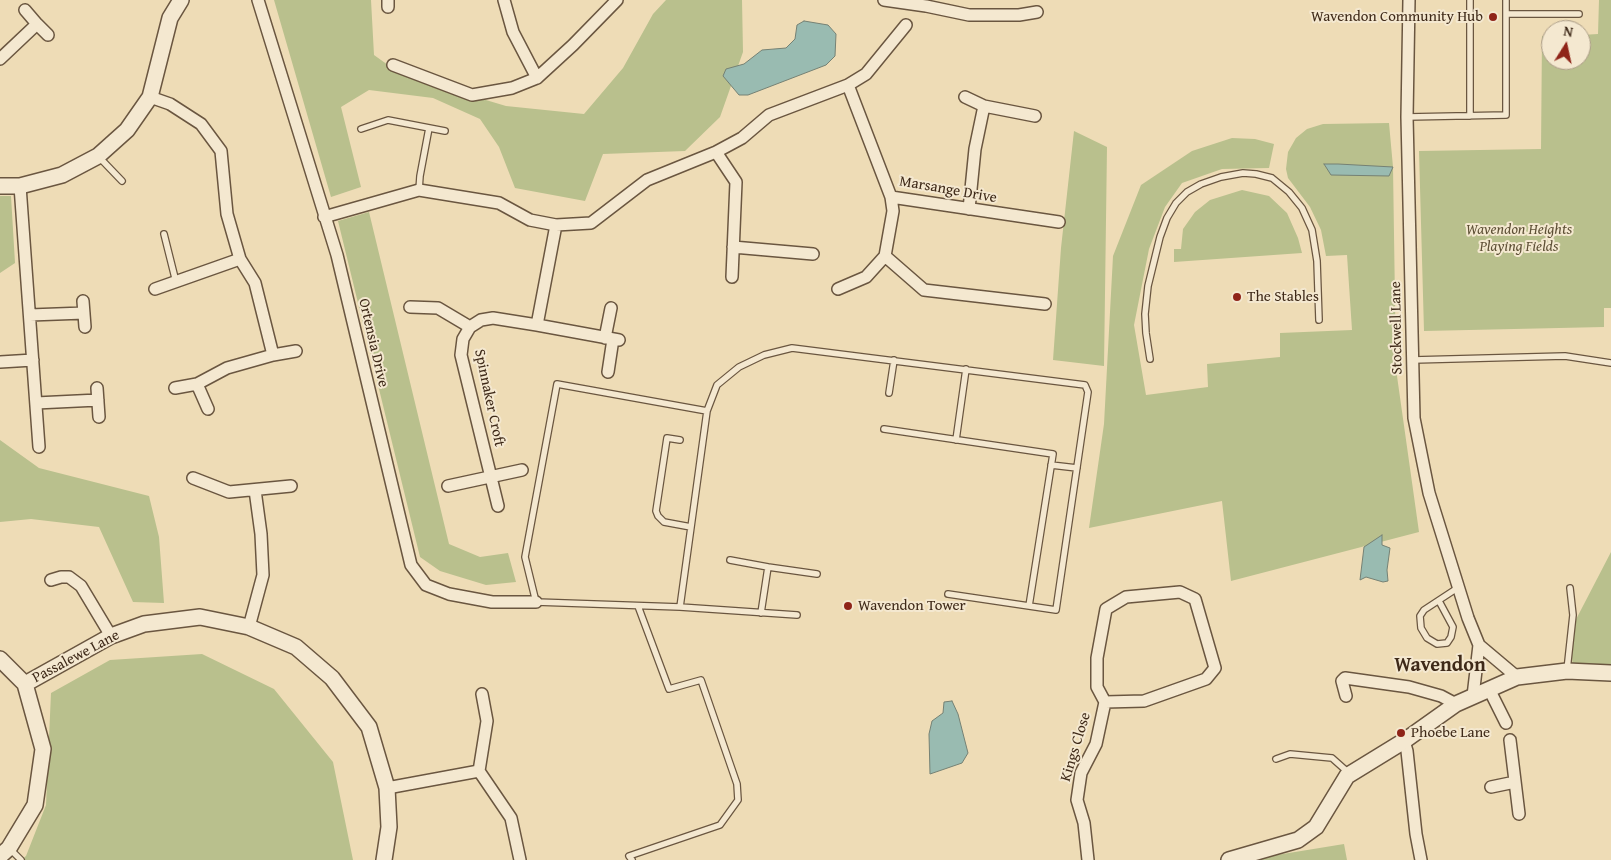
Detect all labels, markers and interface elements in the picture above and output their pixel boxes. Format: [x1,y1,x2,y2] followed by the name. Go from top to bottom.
[1311,8,1483,26] place label: Wavendon Community Hub
[1487,11,1499,23] marker: Wavendon Community Hub
[1541,20,1591,70] north arrow
[1562,21,1575,42] text: N
[898,173,998,207] street label: Marsange Drive
[1466,221,1572,256] park label: Wavendon Heights Playing Fields
[1387,281,1407,375] street label: Stockwell Lane
[1247,288,1319,306] place label: The Stables
[1231,291,1243,303] marker: The Stables
[354,297,392,389] street label: Ortensia Drive
[470,348,508,448] street label: Spinnaker Croft
[858,597,966,615] place label: Wavendon Tower
[842,600,854,612] marker: Wavendon Tower
[29,627,123,687] street label: Passalewe Lane
[1394,654,1486,678] district label: Wavendon
[1057,710,1095,784] street label: Kings Close
[1411,724,1490,742] place label: Phoebe Lane
[1395,727,1407,739] marker: Phoebe Lane

